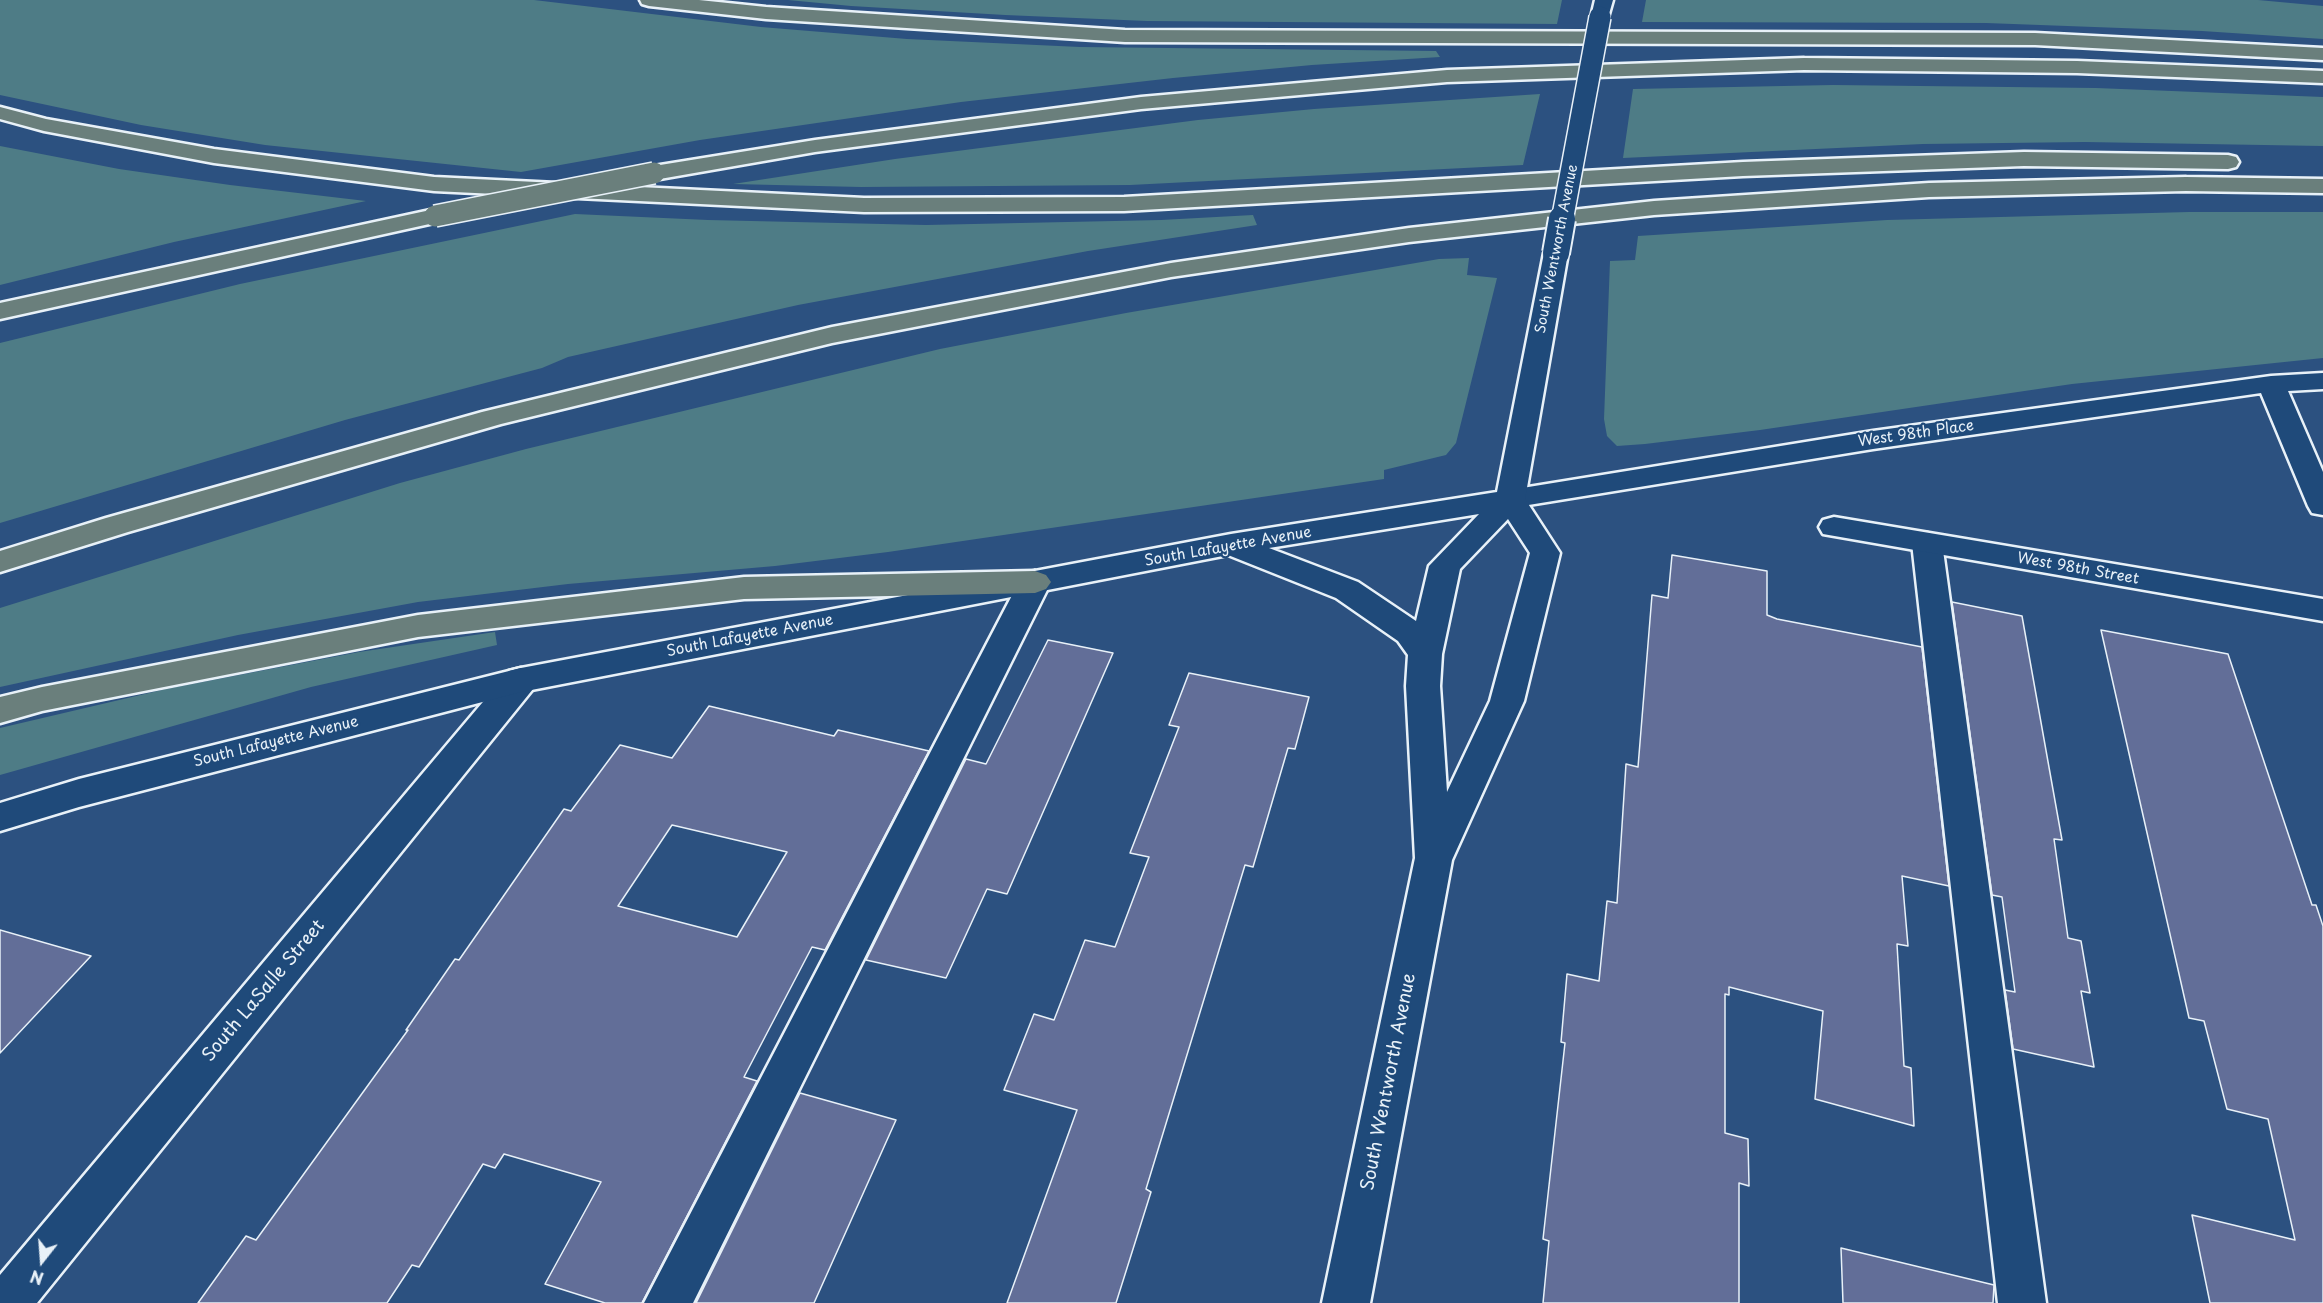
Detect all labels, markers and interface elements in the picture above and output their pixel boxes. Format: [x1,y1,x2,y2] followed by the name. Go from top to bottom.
[1532,163,1582,335] street label: South Wentworth Avenue
[1857,417,1975,451] street label: West 98th Place
[1143,523,1313,571] street label: South Lafayette Avenue
[2016,549,2140,589] street label: West 98th Street
[665,611,835,661] street label: South Lafayette Avenue
[192,713,360,771] street label: South Lafayette Avenue
[198,916,330,1066] street label: South LaSalle Street
[1357,972,1421,1192] street label: South Wentworth Avenue
[12,1231,72,1291] north arrow
[27,1265,46,1292] text: N

